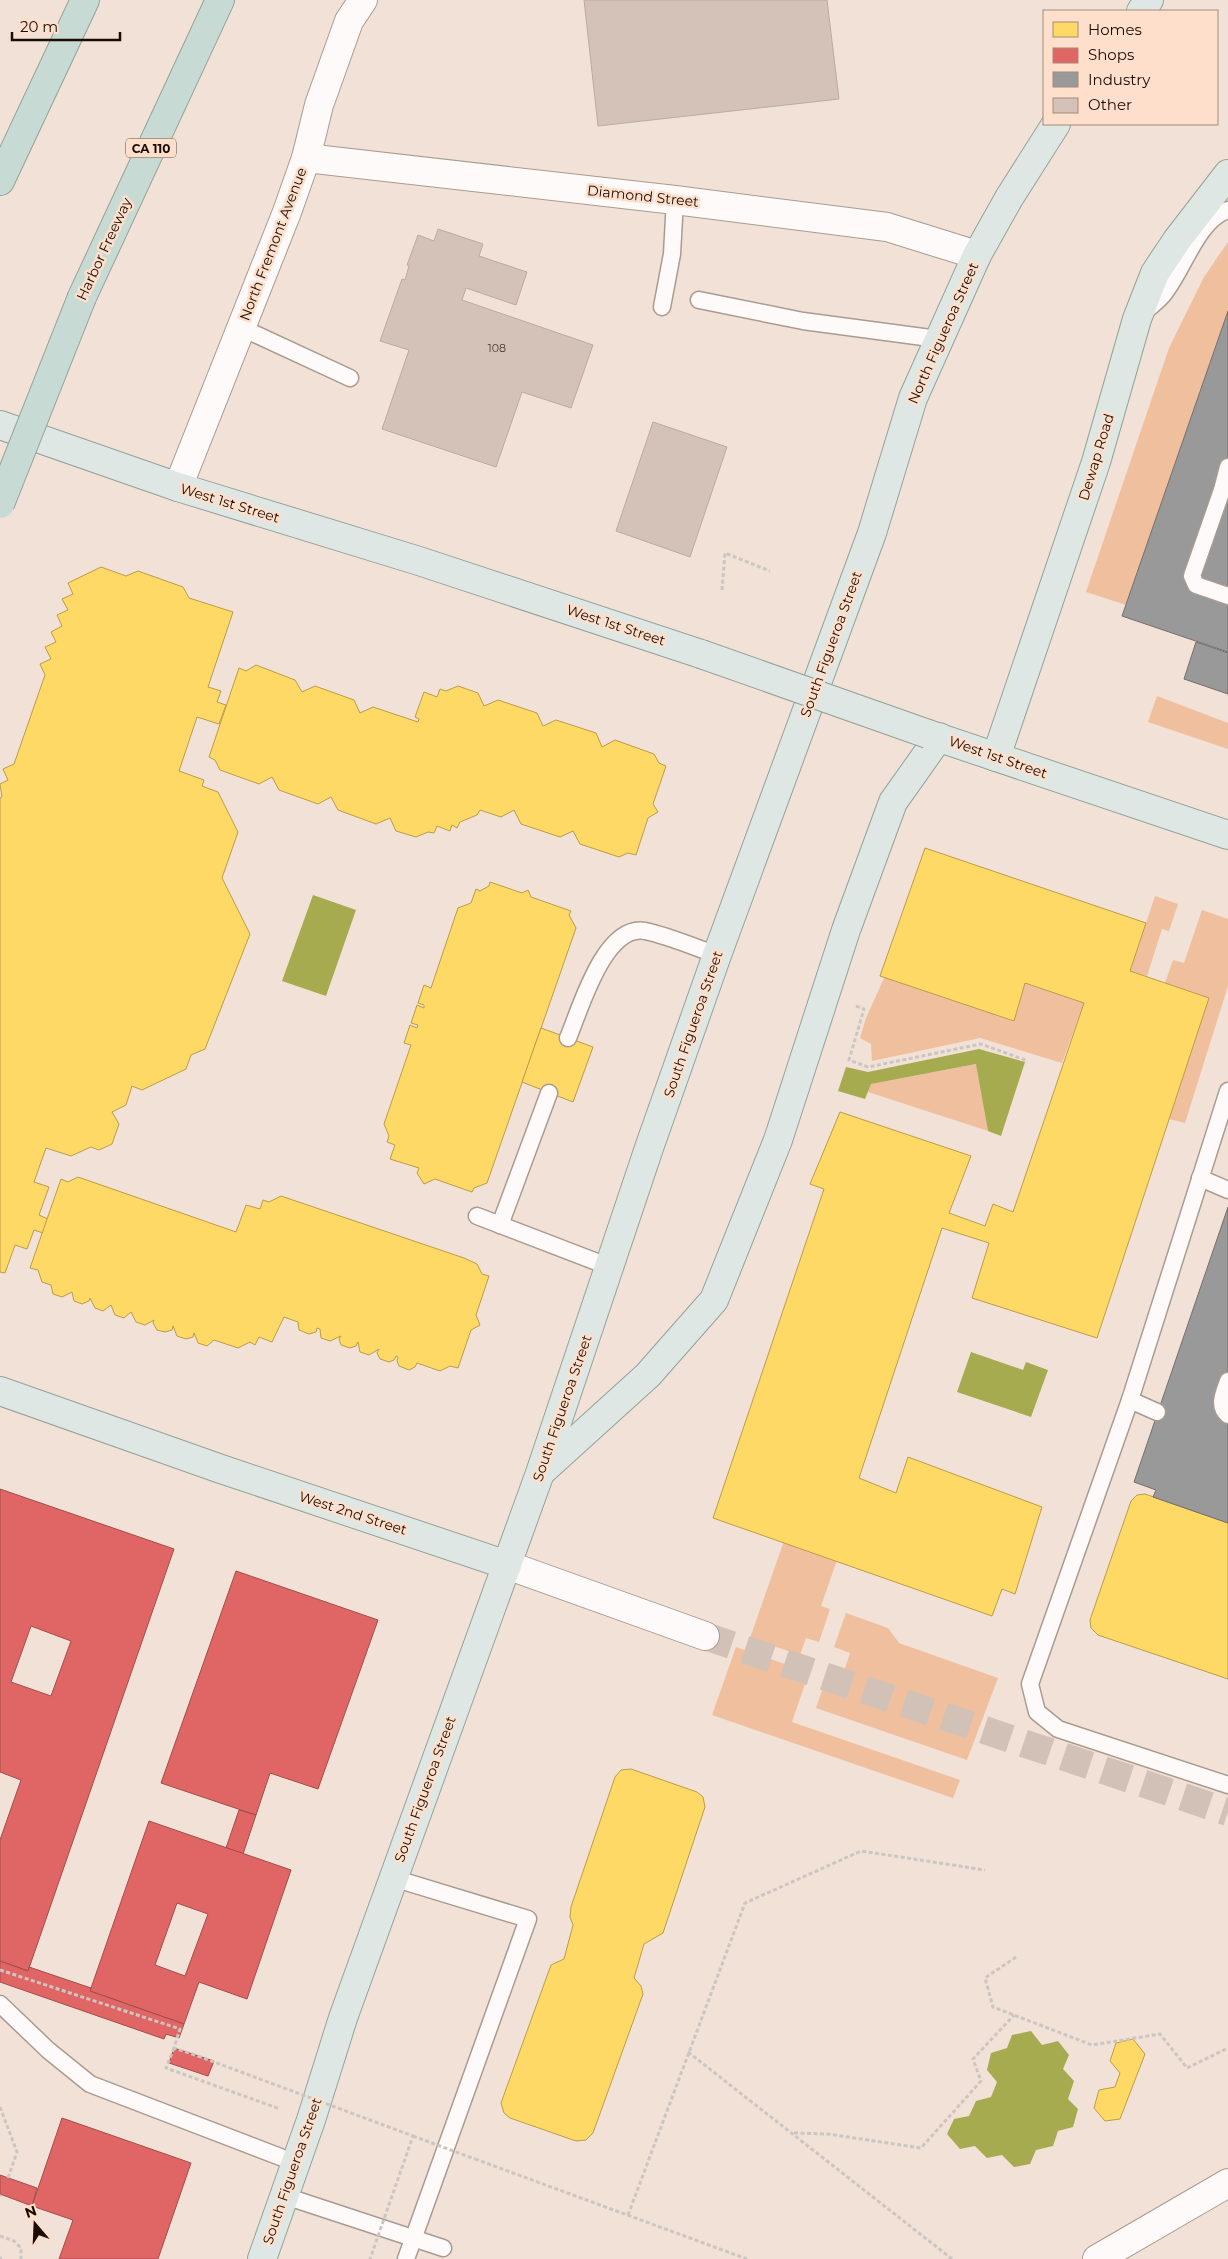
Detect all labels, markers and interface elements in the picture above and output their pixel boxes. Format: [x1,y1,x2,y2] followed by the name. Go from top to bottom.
[12,10,120,42] scale bar
[1043,10,1218,125] legend
[20,17,58,36] text: 20 m
[1088,20,1142,39] text: Homes
[1088,45,1134,64] text: Shops
[1088,70,1151,89] text: Industry
[1088,95,1132,114] text: Other
[126,138,176,158] road number: CA 110
[235,165,311,323] street label: North Fremont Avenue
[586,181,700,211] street label: Diamond Street
[72,194,136,303] street label: Harbor Freeway
[904,259,983,407] street label: North Figueroa Street
[488,341,506,355] house number: 108
[1074,411,1118,503] street label: Dewap Road
[178,479,282,527] street label: West 1st Street
[796,568,866,719] street label: South Figueroa Street
[564,601,668,650] street label: West 1st Street
[946,732,1050,782] street label: West 1st Street
[659,948,727,1100] street label: South Figueroa Street
[528,1332,596,1484] street label: South Figueroa Street
[297,1487,409,1539] street label: West 2nd Street
[390,1713,460,1864] street label: South Figueroa Street
[258,2095,326,2247] street label: South Figueroa Street
[10,2199,60,2249] north arrow
[22,2201,39,2222] text: N

